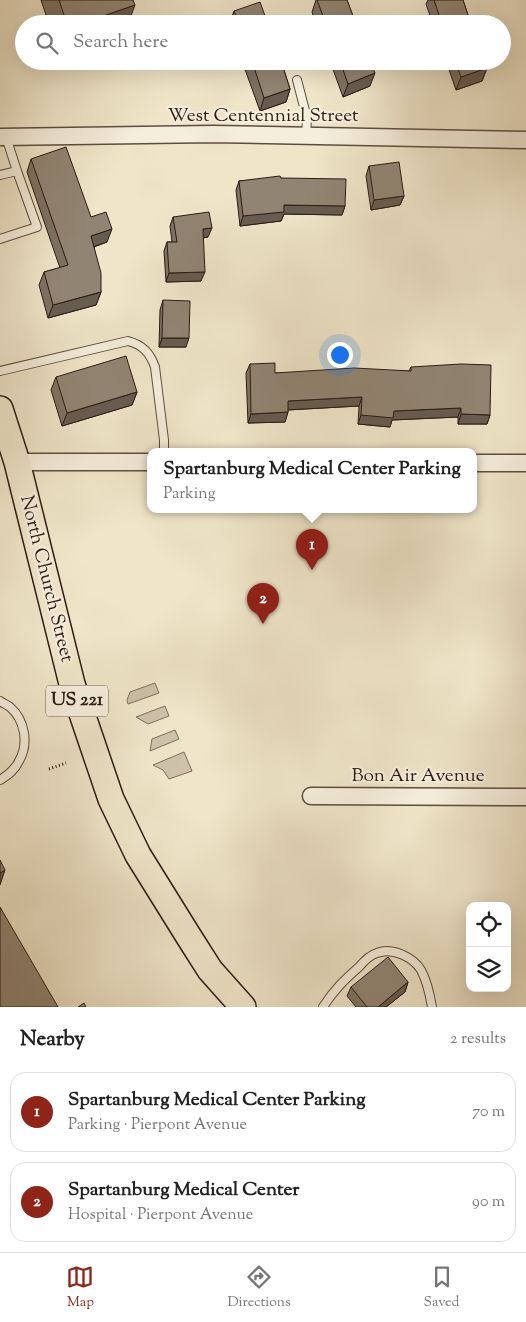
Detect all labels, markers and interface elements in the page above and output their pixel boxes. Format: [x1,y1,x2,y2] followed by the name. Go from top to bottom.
[15,15,511,70] search box
[33,29,61,57] icon: search
[73,29,168,56] text: Search here
[167,103,359,130] street label: West Centennial Street
[327,342,353,368] your location
[147,448,477,513] popup
[163,456,461,483] text: Spartanburg Medical Center Parking
[163,483,215,506] text: Parking
[12,493,80,666] street label: North Church Street
[296,529,328,570] pin: 1
[247,583,279,624] pin: 2
[46,686,108,716] road number: US 221
[351,763,485,790] street label: Bon Air Avenue
[466,902,511,992] map controls
[466,902,511,947] button: locate
[466,947,511,992] button: layers
[20,1025,85,1055] text: Nearby
[450,1028,506,1051] text: 2 results
[68,1087,366,1114] text: Spartanburg Medical Center Parking
[34,1101,40,1124] text: 1
[472,1101,505,1124] text: 70 m
[68,1114,247,1137] text: Parking · Pierpont Avenue
[68,1177,299,1204] text: Spartanburg Medical Center
[33,1191,41,1214] text: 2
[472,1191,505,1214] text: 90 m
[68,1204,253,1227] text: Hospital · Pierpont Avenue
[66,1263,94,1313] tab: Map
[227,1263,291,1313] tab: Directions
[424,1263,459,1313] tab: Saved

